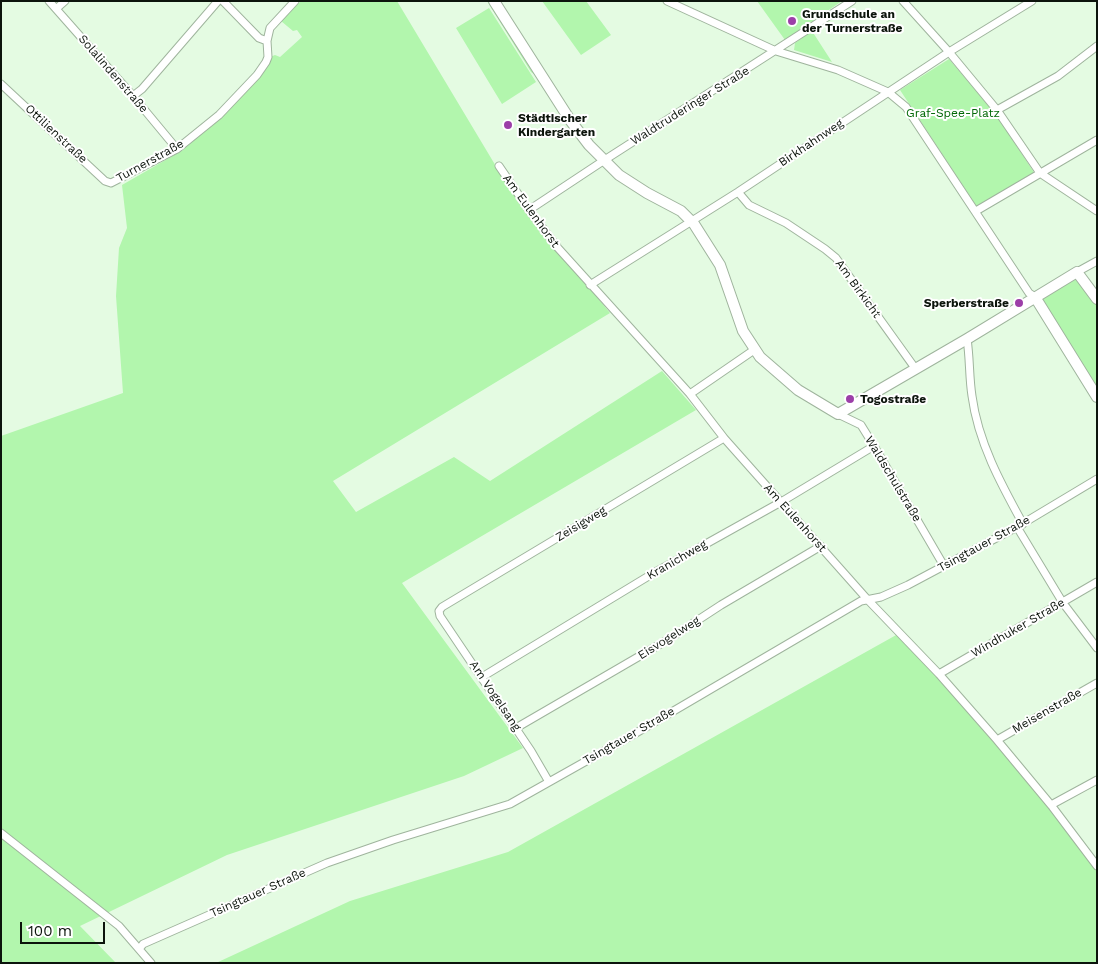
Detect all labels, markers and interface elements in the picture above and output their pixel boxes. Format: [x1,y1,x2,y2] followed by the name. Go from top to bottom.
[802,7,903,35] place label: Grundschule an der Turnerstraße
[786,15,798,27] marker: Grundschule an der Turnerstraße
[75,32,151,116] street label: Solalindenstraße
[628,64,752,148] street label: Waldtruderinger Straße
[22,101,90,167] street label: Ottilienstraße
[906,106,1000,120] park label: Graf-Spee-Platz
[518,111,595,139] place label: Städtischer Kindergarten
[776,116,846,170] street label: Birkhahnweg
[502,119,514,131] marker: Städtischer Kindergarten
[114,137,186,185] street label: Turnerstraße
[500,172,562,250] street label: Am Eulenhorst
[832,257,884,321] street label: Am Birkicht
[924,296,1009,310] place label: Sperberstraße
[1013,297,1025,309] marker: Sperberstraße
[860,392,926,406] place label: Togostraße
[844,393,856,405] marker: Togostraße
[862,433,924,525] street label: Waldschulstraße
[761,481,829,555] street label: Am Eulenhorst
[553,503,609,545] street label: Zeisigweg
[935,513,1033,575] street label: Tsingtauer Straße
[644,537,710,583] street label: Kranichweg
[969,595,1067,661] street label: Windhuker Straße
[635,613,703,663] street label: Eisvogelweg
[466,658,524,734] street label: Am Vogelsang
[1010,685,1084,737] street label: Meisenstraße
[581,704,677,768] street label: Tsingtauer Straße
[208,865,308,921] street label: Tsingtauer Straße
[22,912,108,944] scale bar
[28,922,72,940] text: 100 m

